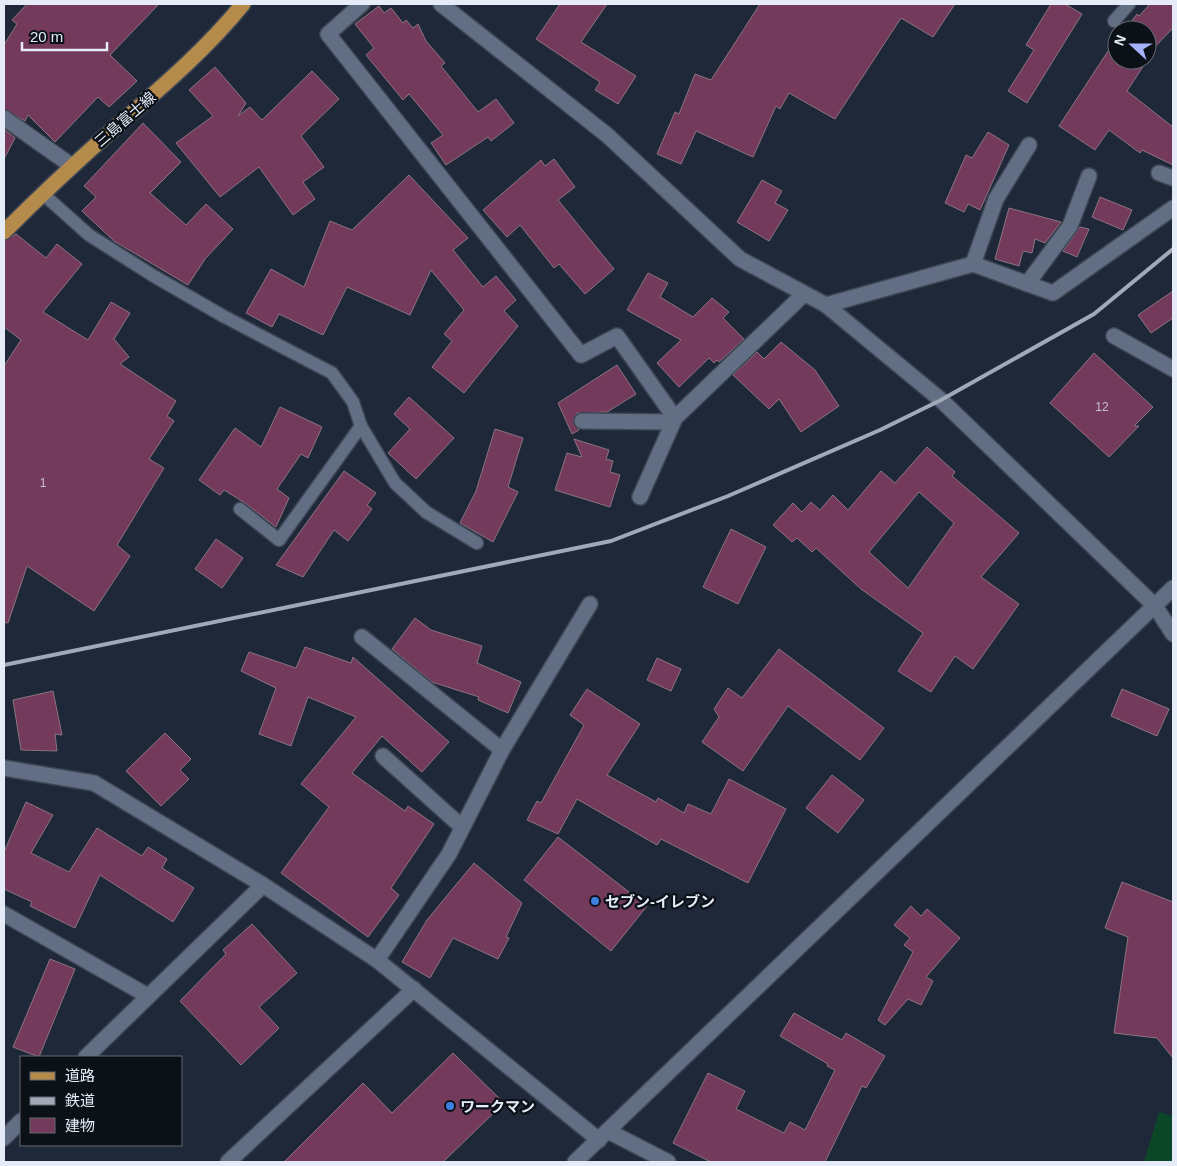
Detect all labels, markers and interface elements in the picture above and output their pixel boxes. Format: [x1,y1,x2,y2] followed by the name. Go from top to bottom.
[22,20,108,52] scale bar
[1107,20,1157,70] north arrow
[30,28,63,45] text: 20 m
[1111,33,1129,48] text: N
[91,88,159,150] street label: 三島富士線
[1095,400,1109,414] house number: 12
[40,476,47,490] house number: 1
[605,893,715,910] place label: セブン-イレブン
[589,895,601,907] marker: セブン-イレブン
[20,1056,182,1146] legend
[65,1067,95,1084] text: 道路
[65,1092,95,1109] text: 鉄道
[460,1098,535,1115] place label: ワークマン
[444,1100,456,1112] marker: ワークマン
[65,1117,95,1134] text: 建物

